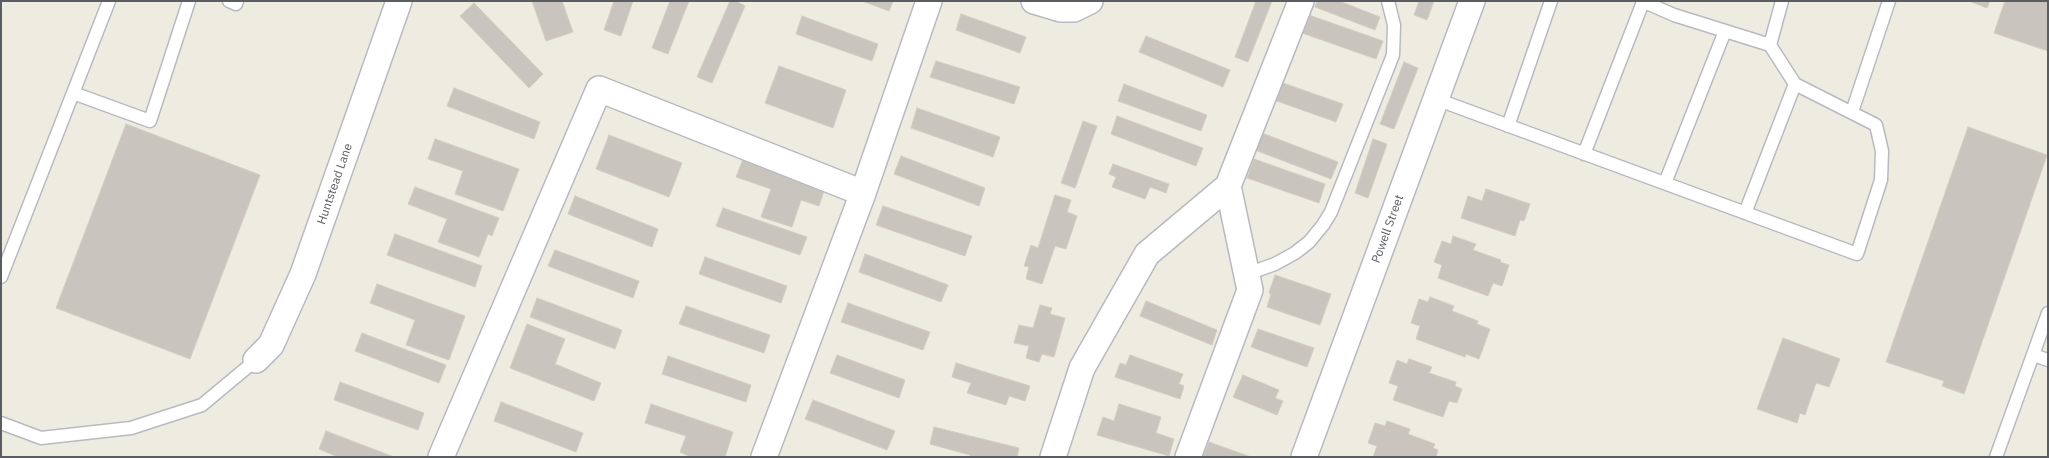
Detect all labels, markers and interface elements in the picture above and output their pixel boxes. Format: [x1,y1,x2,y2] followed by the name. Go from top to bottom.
[314,142,356,226] street label: Huntstead Lane
[1369,193,1407,265] street label: Powell Street

